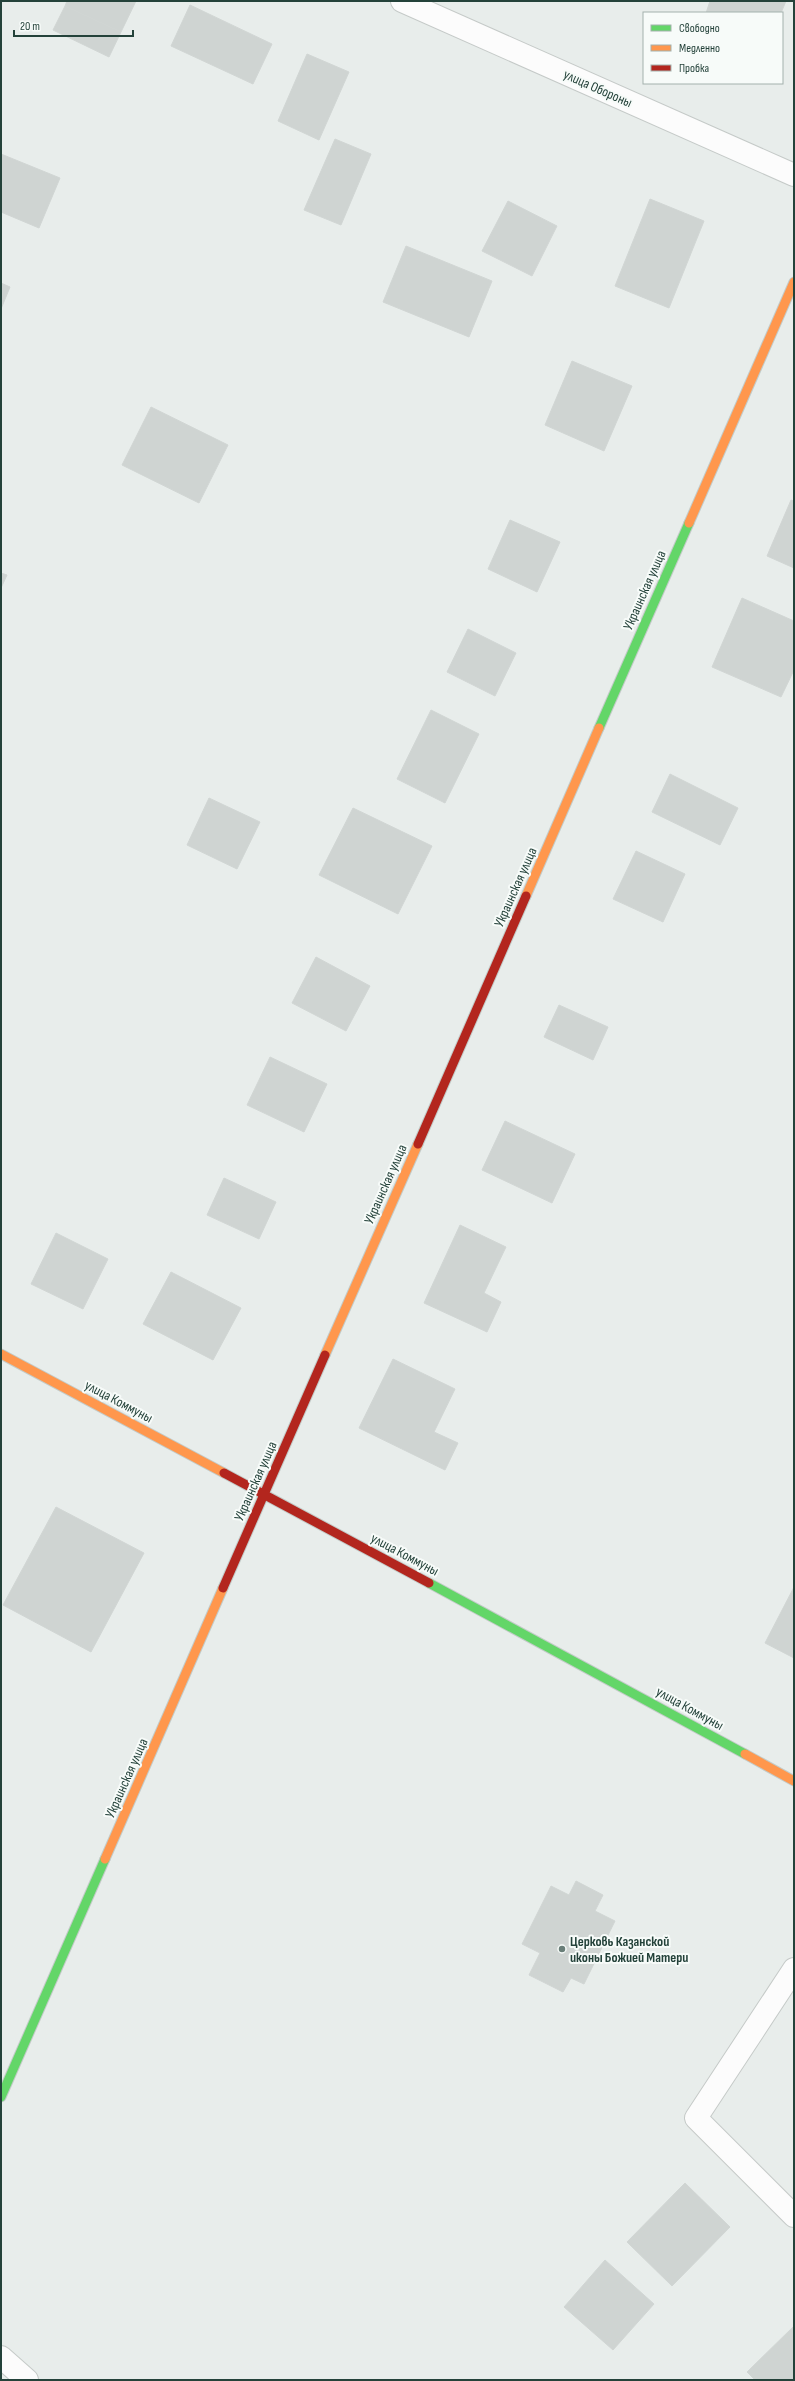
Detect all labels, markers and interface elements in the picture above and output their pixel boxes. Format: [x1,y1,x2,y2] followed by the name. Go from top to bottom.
[14,12,133,38] scale bar
[643,12,783,84] legend
[20,19,40,34] text: 20 m
[679,21,720,36] text: Свободно
[679,41,720,56] text: Медленно
[679,61,710,76] text: Пробка
[561,66,635,111] street label: улица Обороны
[619,548,670,633] street label: Украинская улица
[490,845,541,930] street label: Украинская улица
[360,1142,411,1227] street label: Украинская улица
[82,1376,156,1426] street label: улица Коммуны
[230,1439,281,1524] street label: Украинская улица
[368,1529,442,1579] street label: улица Коммуны
[653,1683,726,1734] street label: улица Коммуны
[101,1736,152,1821] street label: Украинская улица
[570,1933,688,1966] place label: Церковь Казанской иконы Божией Матери
[557,1944,567,1954] marker: Церковь Казанской иконы Божией Матери

